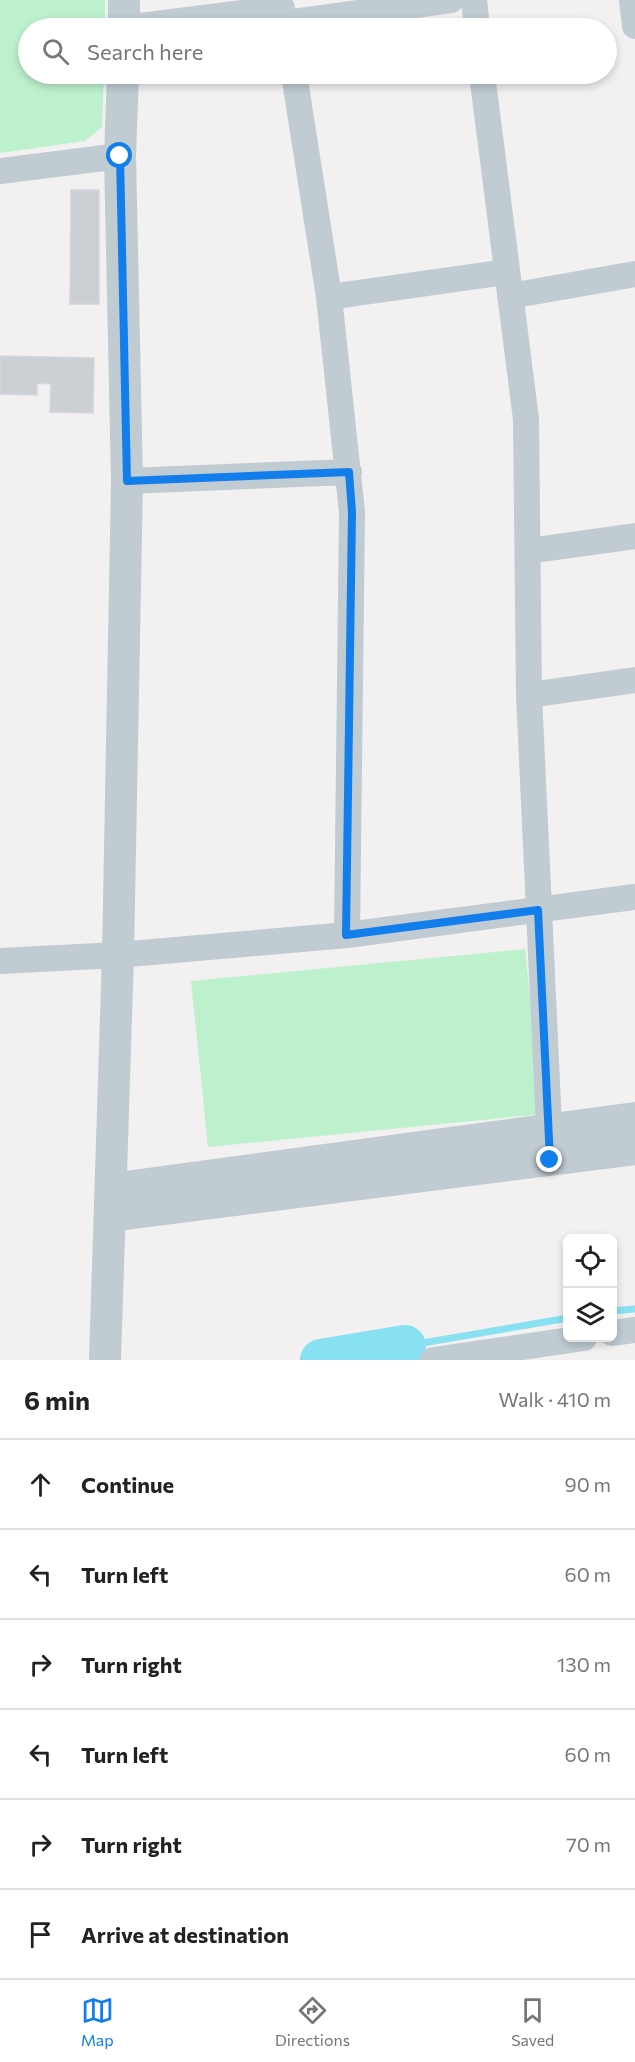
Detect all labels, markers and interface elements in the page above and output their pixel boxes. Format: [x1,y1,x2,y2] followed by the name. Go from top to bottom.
[18,18,617,84] search box
[39,35,72,68] icon: search
[87,38,203,65] text: Search here
[106,142,132,168] route start
[536,1146,562,1172] route end
[563,1234,617,1342] map controls
[563,1234,617,1288] button: locate
[563,1288,617,1342] button: layers
[24,1384,90,1415] text: 6 min
[499,1387,611,1411] text: Walk · 410 m
[24,1468,57,1501] icon: ahead
[81,1471,174,1498] text: Continue
[565,1472,611,1496] text: 90 m
[24,1558,57,1591] icon: left
[81,1561,168,1588] text: Turn left
[565,1562,611,1586] text: 60 m
[24,1648,57,1681] icon: right
[81,1651,182,1678] text: Turn right
[557,1652,611,1676] text: 130 m
[24,1738,57,1771] icon: left
[81,1741,168,1768] text: Turn left
[565,1742,611,1766] text: 60 m
[24,1828,57,1861] icon: right
[81,1831,182,1858] text: Turn right
[566,1832,611,1856] text: 70 m
[24,1918,57,1951] icon: arrive
[81,1921,289,1948] text: Arrive at destination
[81,1994,114,2049] tab: Map
[275,1994,350,2049] tab: Directions
[511,1994,554,2049] tab: Saved

